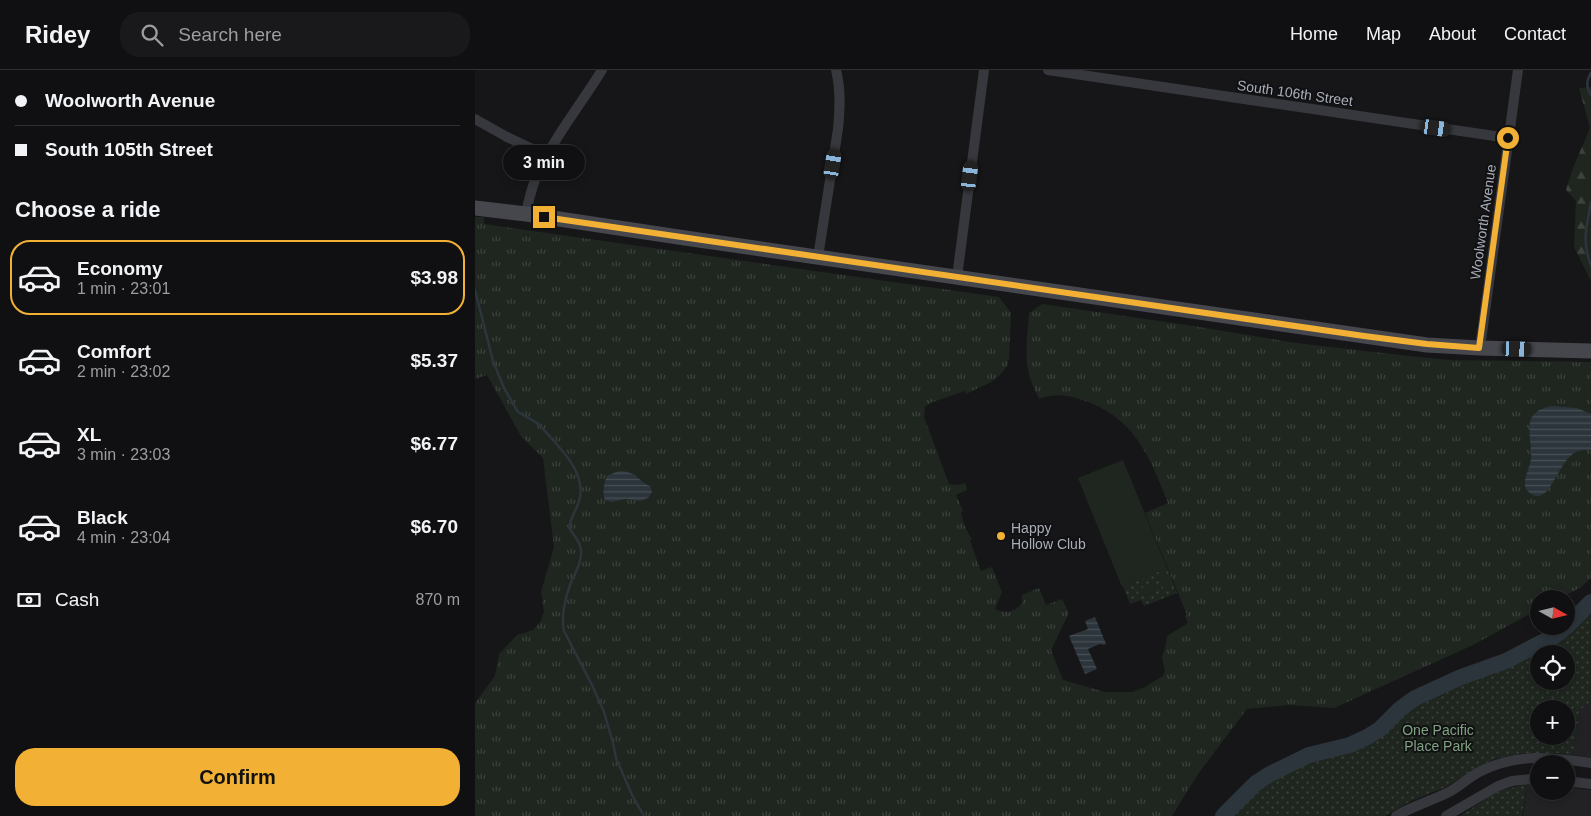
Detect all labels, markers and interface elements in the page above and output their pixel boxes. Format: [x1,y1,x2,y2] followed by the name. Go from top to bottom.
[120,12,470,57] search box
[25,21,90,48] text: Ridey
[138,21,166,49] icon: search
[178,24,282,45] text: Search here
[1290,24,1338,44] text: Home
[1366,24,1401,44] text: Map
[1429,24,1476,44] text: About
[1504,24,1566,44] text: Contact
[1236,77,1354,109] street label: South 106th Street
[45,90,215,111] text: Woolworth Avenue
[1420,118,1451,138] car
[1497,127,1519,149] route start
[45,139,213,160] text: South 105th Street
[503,144,585,180] callout: 3 min
[823,148,842,180] car
[523,154,565,171] text: 3 min
[960,160,979,192] car
[1467,163,1499,281] street label: Woolworth Avenue
[15,197,160,222] text: Choose a ride
[533,206,555,228] route end
[17,255,62,300] icon: car
[77,258,163,279] text: Economy
[410,267,458,288] text: $3.98
[77,280,170,297] text: 1 min · 23:01
[17,338,62,383] icon: car
[77,341,151,362] text: Comfort
[1501,341,1532,357] car
[410,350,458,371] text: $5.37
[77,363,170,380] text: 2 min · 23:02
[17,421,62,466] icon: car
[77,424,101,445] text: XL
[410,433,458,454] text: $6.77
[77,446,170,463] text: 3 min · 23:03
[17,504,62,549] icon: car
[77,507,128,528] text: Black
[410,516,458,537] text: $6.70
[1011,520,1086,552] place label: Happy Hollow Club
[77,529,170,546] text: 4 min · 23:04
[995,530,1007,542] marker: Happy Hollow Club
[15,586,43,614] icon: cash
[55,589,99,610] text: Cash
[1530,590,1575,635] north arrow
[1530,590,1575,800] map controls
[416,591,460,608] text: 870 m
[1530,645,1575,690] button: locate
[1530,700,1575,745] button: +
[1402,722,1474,754] park label: One Pacific Place Park
[15,748,460,806] button: Confirm
[1530,755,1575,800] button: −

